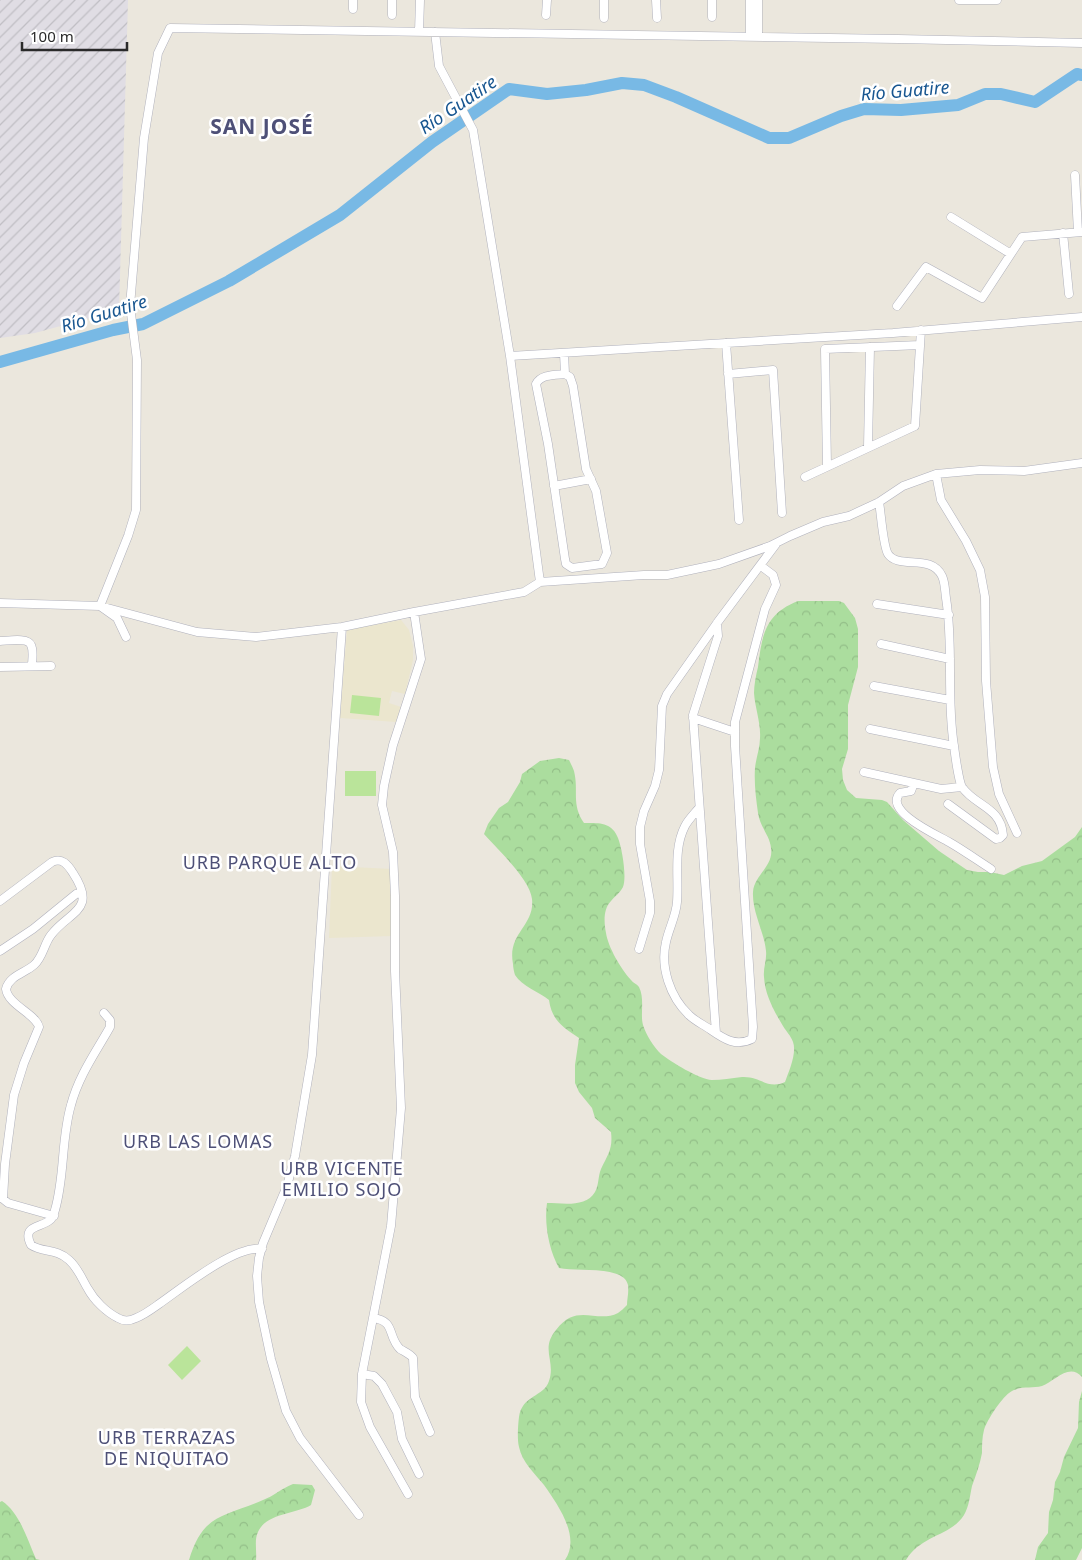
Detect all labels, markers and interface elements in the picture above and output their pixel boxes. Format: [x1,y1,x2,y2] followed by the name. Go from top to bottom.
[22,20,128,52] scale bar
[30,26,74,46] text: 100 m
[414,69,501,139] water label: Río Guatire
[860,74,950,106] water label: Río Guatire
[210,112,314,140] district label: SAN JOSÉ
[58,289,150,338] water label: Río Guatire
[183,850,357,874] district label: URB PARQUE ALTO
[123,1129,273,1153] district label: URB LAS LOMAS
[280,1156,404,1201] district label: URB VICENTE EMILIO SOJO
[98,1425,236,1470] district label: URB TERRAZAS DE NIQUITAO

